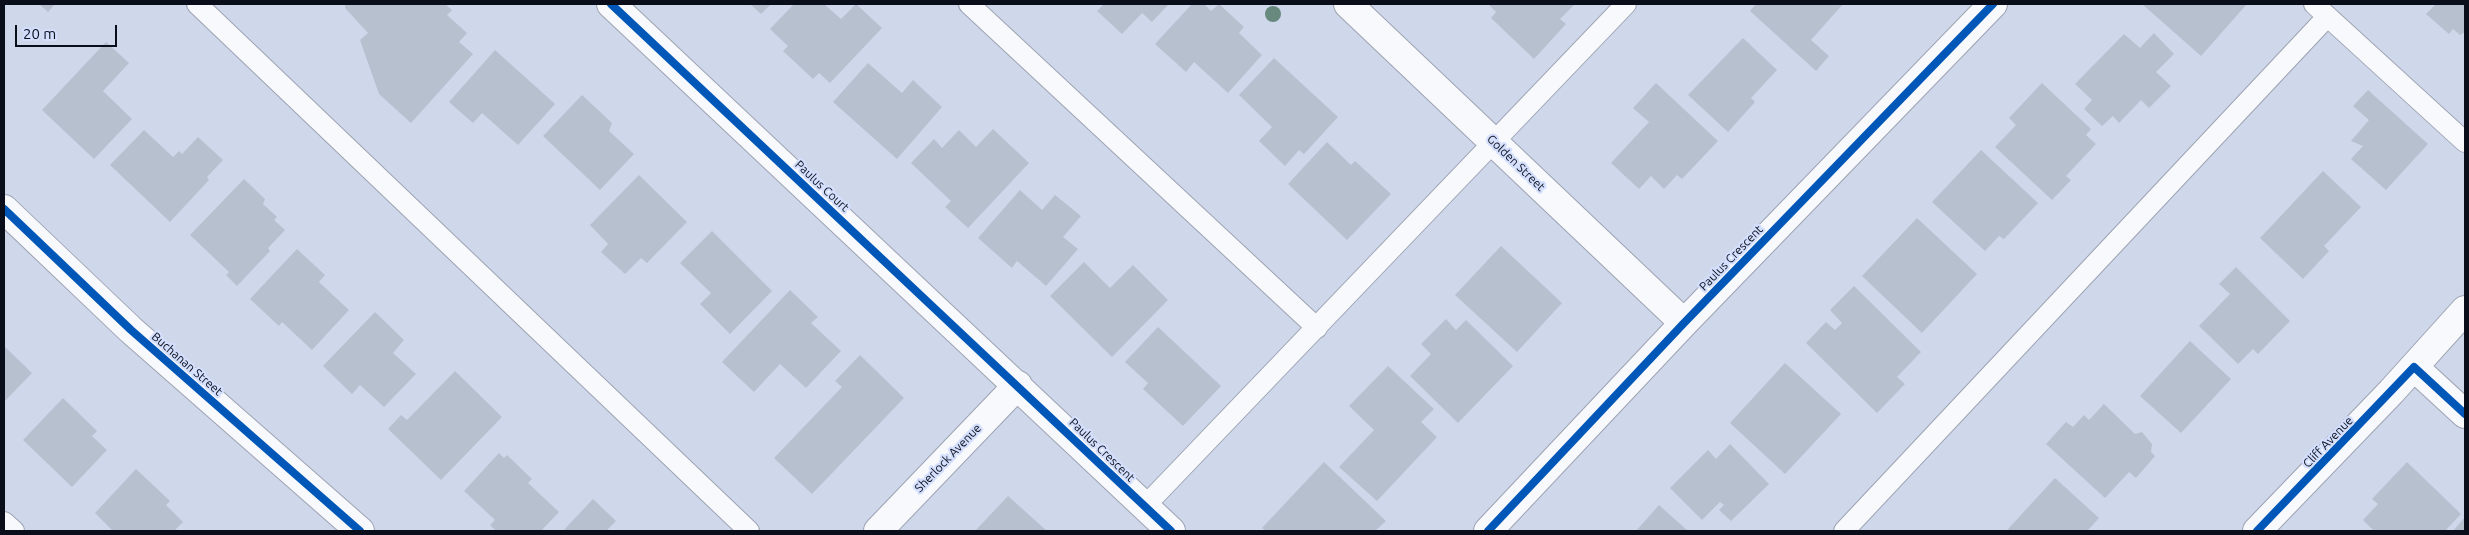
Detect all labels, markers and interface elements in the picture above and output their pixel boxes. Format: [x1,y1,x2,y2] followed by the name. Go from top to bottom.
[18,15,120,47] scale bar
[23,25,56,42] text: 20 m
[1484,132,1548,194] street label: Golden Street
[792,157,852,215] street label: Paulus Court
[1696,222,1766,294] street label: Paulus Crescent
[149,329,225,399] street label: Buchanan Street
[2300,413,2356,471] street label: Cliff Avenue
[1066,415,1138,485] street label: Paulus Crescent
[912,421,984,495] street label: Sherlock Avenue

